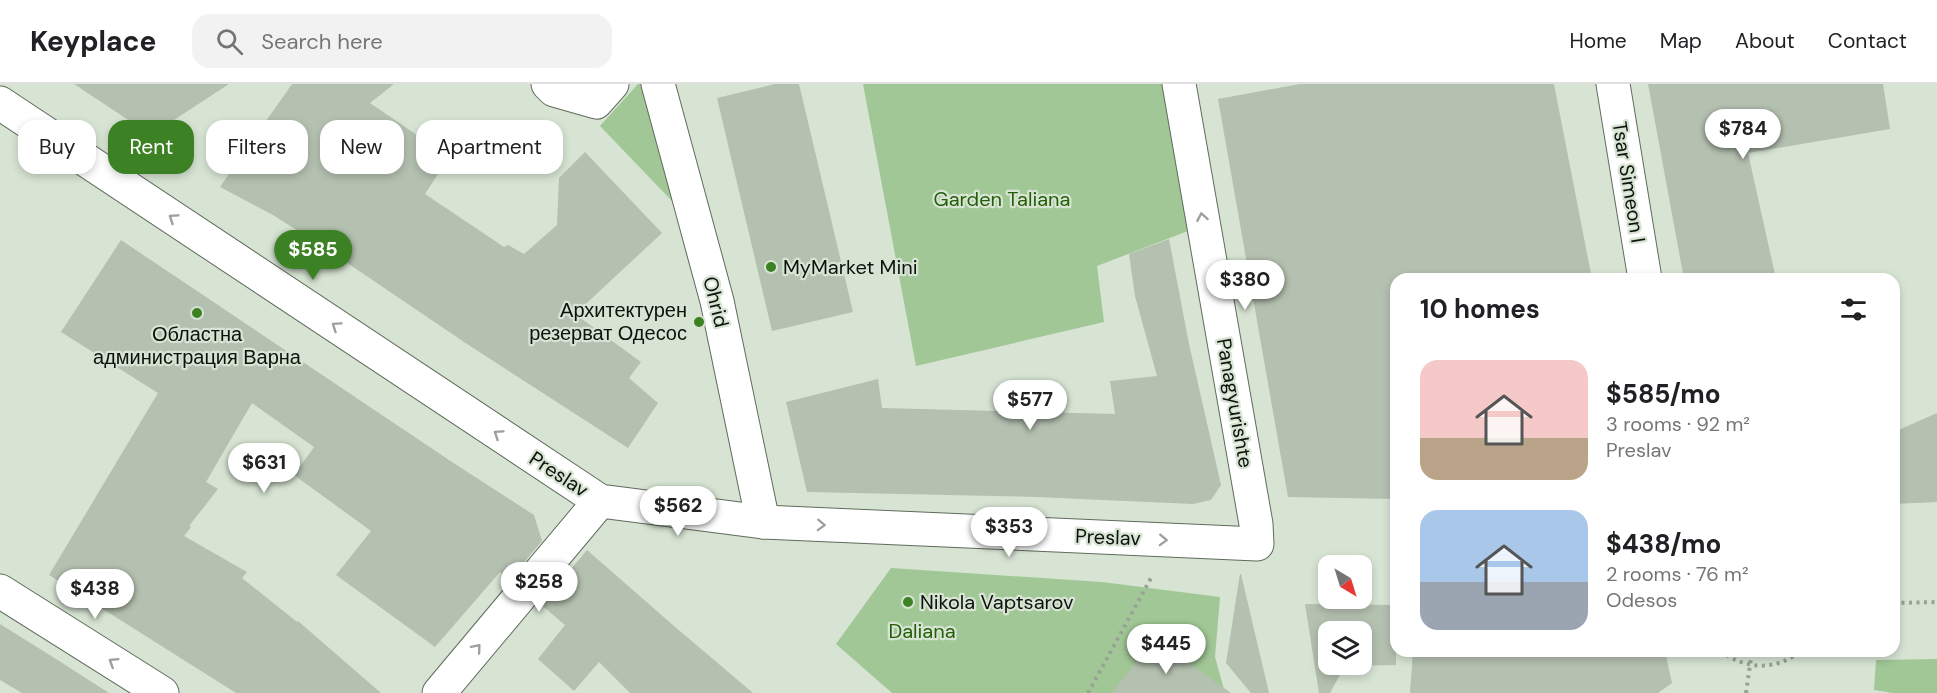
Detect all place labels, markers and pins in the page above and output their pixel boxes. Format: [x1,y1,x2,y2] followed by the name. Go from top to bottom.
[1707,109,1779,160] pin: $784
[277,230,349,281] pin: $585
[783,254,917,280] place label: MyMarket Mini
[764,260,778,274] marker: MyMarket Mini
[1209,260,1281,311] pin: $380
[529,297,687,346] place label: Архитектурен резерват Одесос
[190,306,204,320] marker: Областна администрация Варна
[692,315,706,329] marker: Архитектурен резерват Одесос
[93,321,302,370] place label: Областна администрация Варна
[994,380,1066,431] pin: $577
[228,443,300,494] pin: $631
[642,486,714,537] pin: $562
[973,507,1045,558] pin: $353
[503,562,575,613] pin: $258
[59,569,131,620] pin: $438
[920,589,1074,615] place label: Nikola Vaptsarov
[901,595,915,609] marker: Nikola Vaptsarov
[1130,624,1202,675] pin: $445

